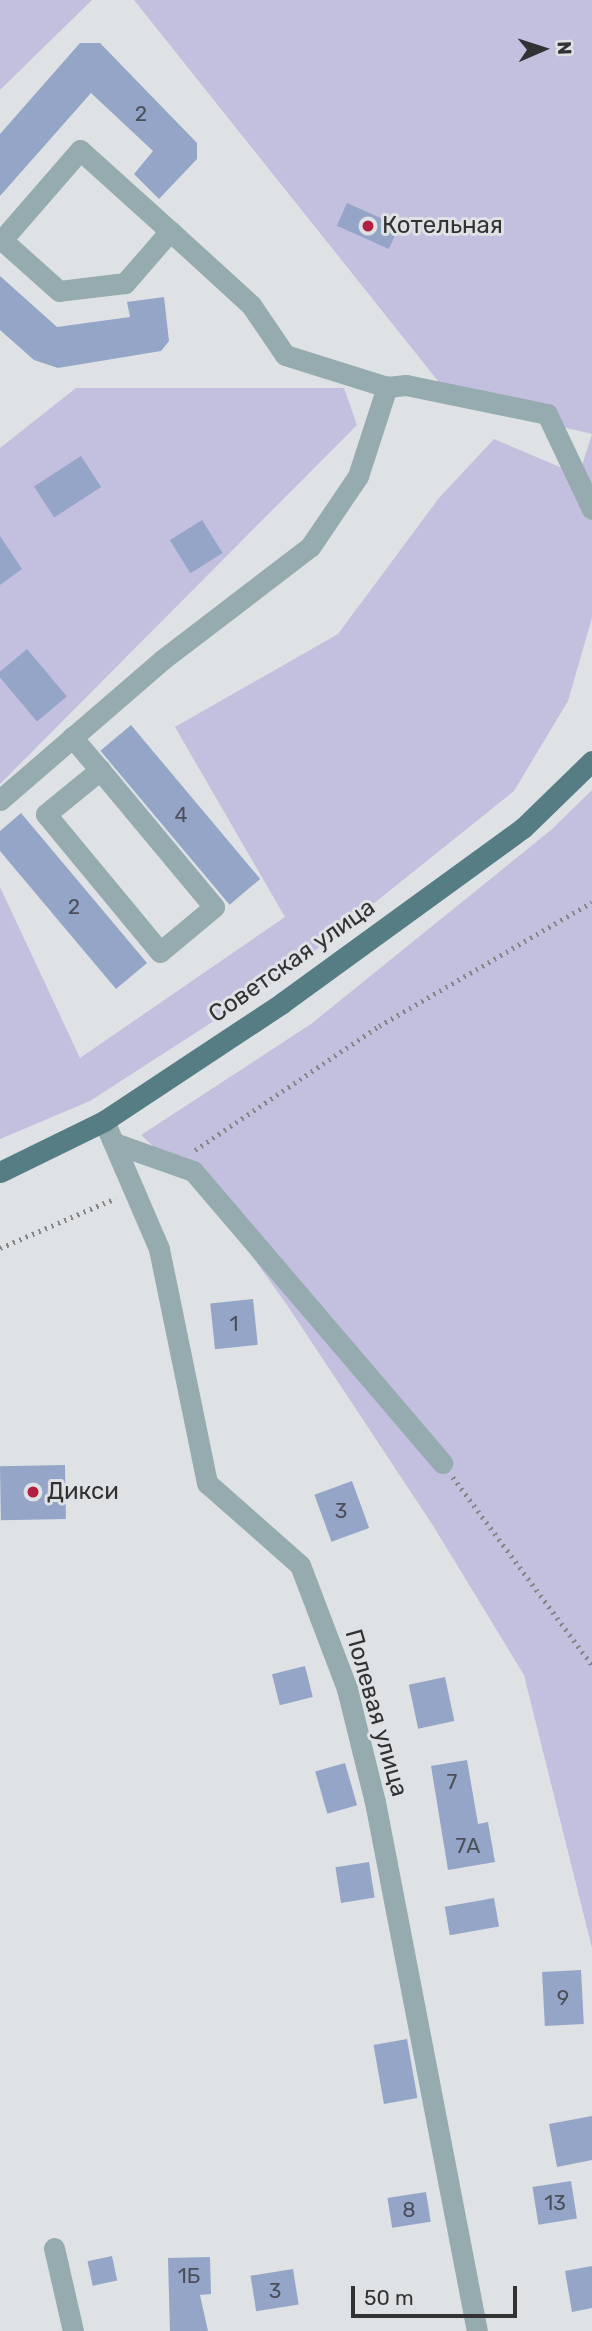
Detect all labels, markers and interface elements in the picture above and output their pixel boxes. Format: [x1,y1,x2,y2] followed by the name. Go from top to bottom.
[508,14,578,84] north arrow
[553,40,576,55] text: N
[135,101,147,127] house number: 2
[382,212,503,240] place label: Котельная
[360,218,376,234] marker: Котельная
[174,802,188,828] house number: 4
[203,893,381,1029] street label: Советская улица
[68,894,80,920] house number: 2
[230,1311,238,1337] house number: 1
[47,1478,119,1506] place label: Дикси
[25,1484,41,1500] marker: Дикси
[335,1498,347,1524] house number: 3
[338,1626,414,1800] street label: Полевая улица
[447,1769,457,1795] house number: 7
[456,1833,480,1859] house number: 7А
[557,1985,569,2011] house number: 9
[544,2190,566,2216] house number: 13
[402,2197,416,2223] house number: 8
[178,2263,200,2289] house number: 1Б
[354,2272,520,2316] scale bar
[269,2278,281,2304] house number: 3
[364,2285,414,2310] text: 50 m

